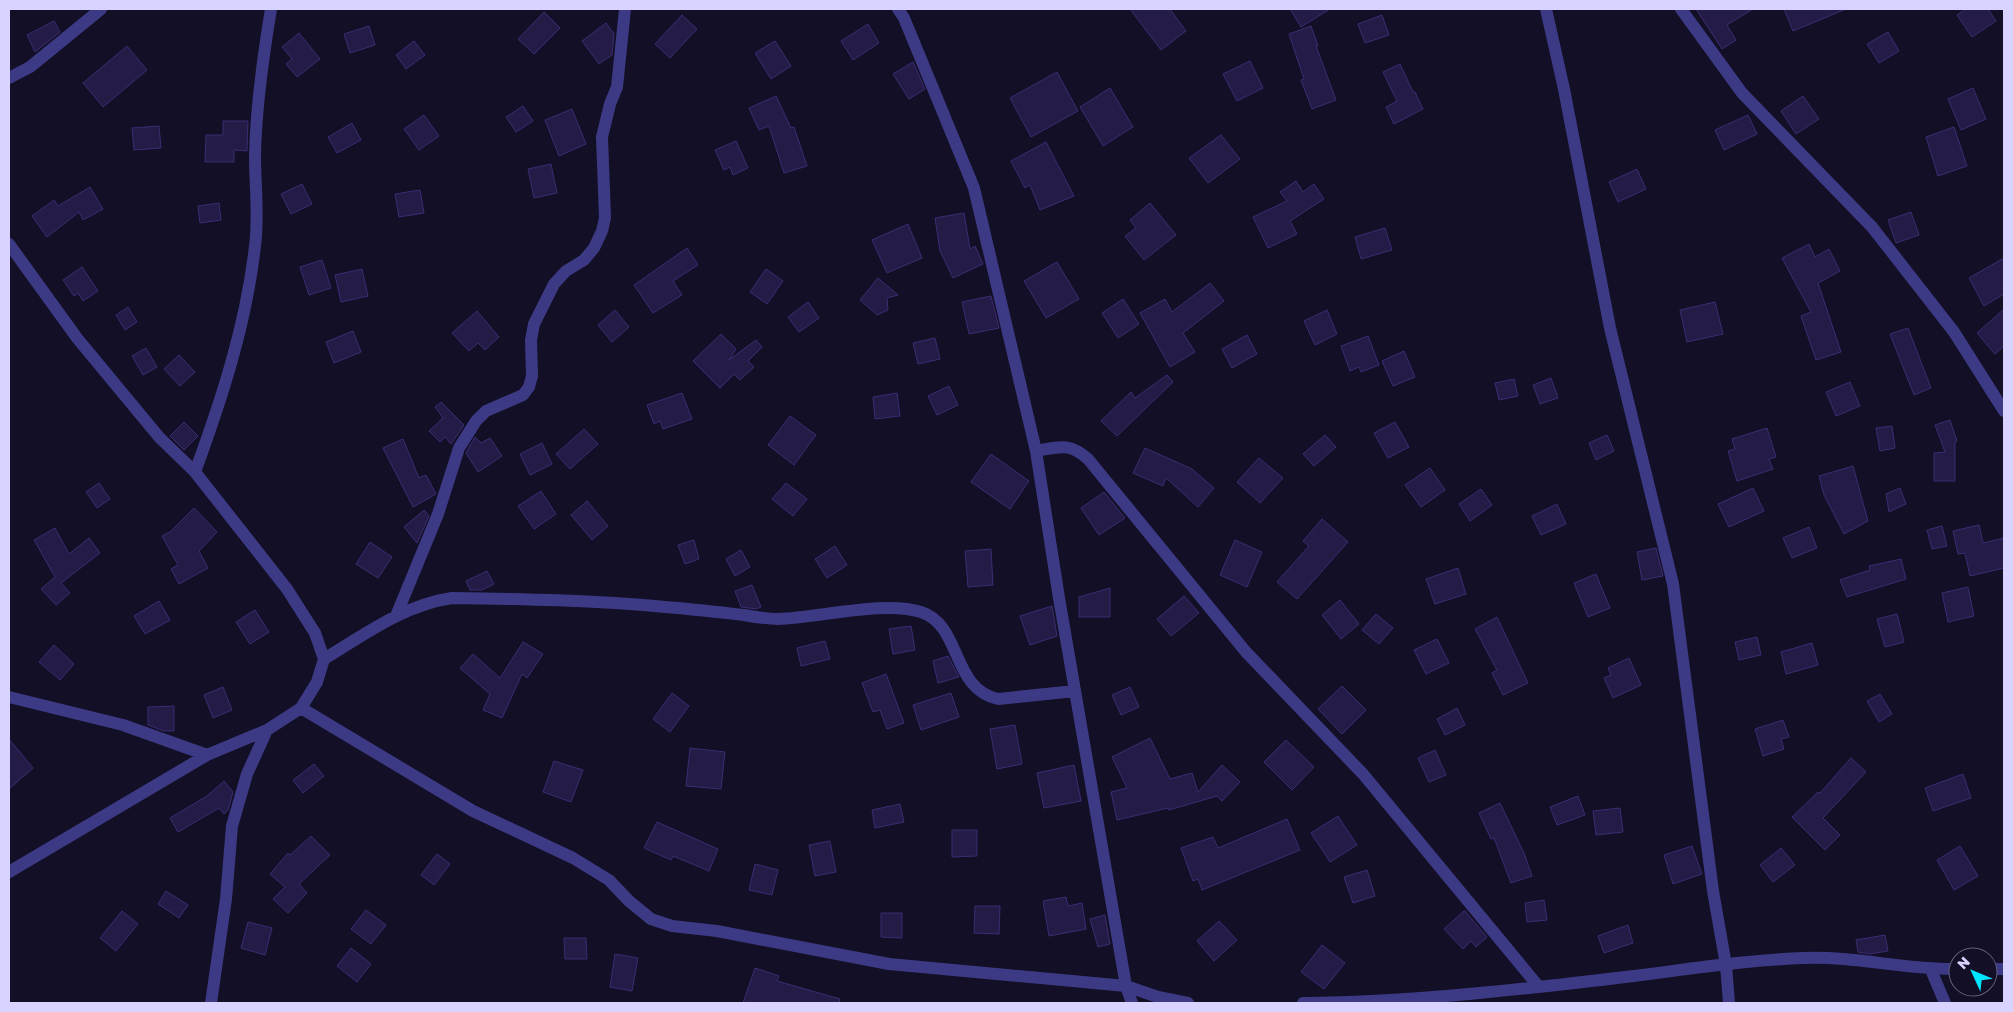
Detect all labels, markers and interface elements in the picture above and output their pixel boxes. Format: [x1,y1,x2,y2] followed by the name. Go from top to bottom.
[1948,947,1998,997] north arrow
[1953,953,1973,972] text: N

